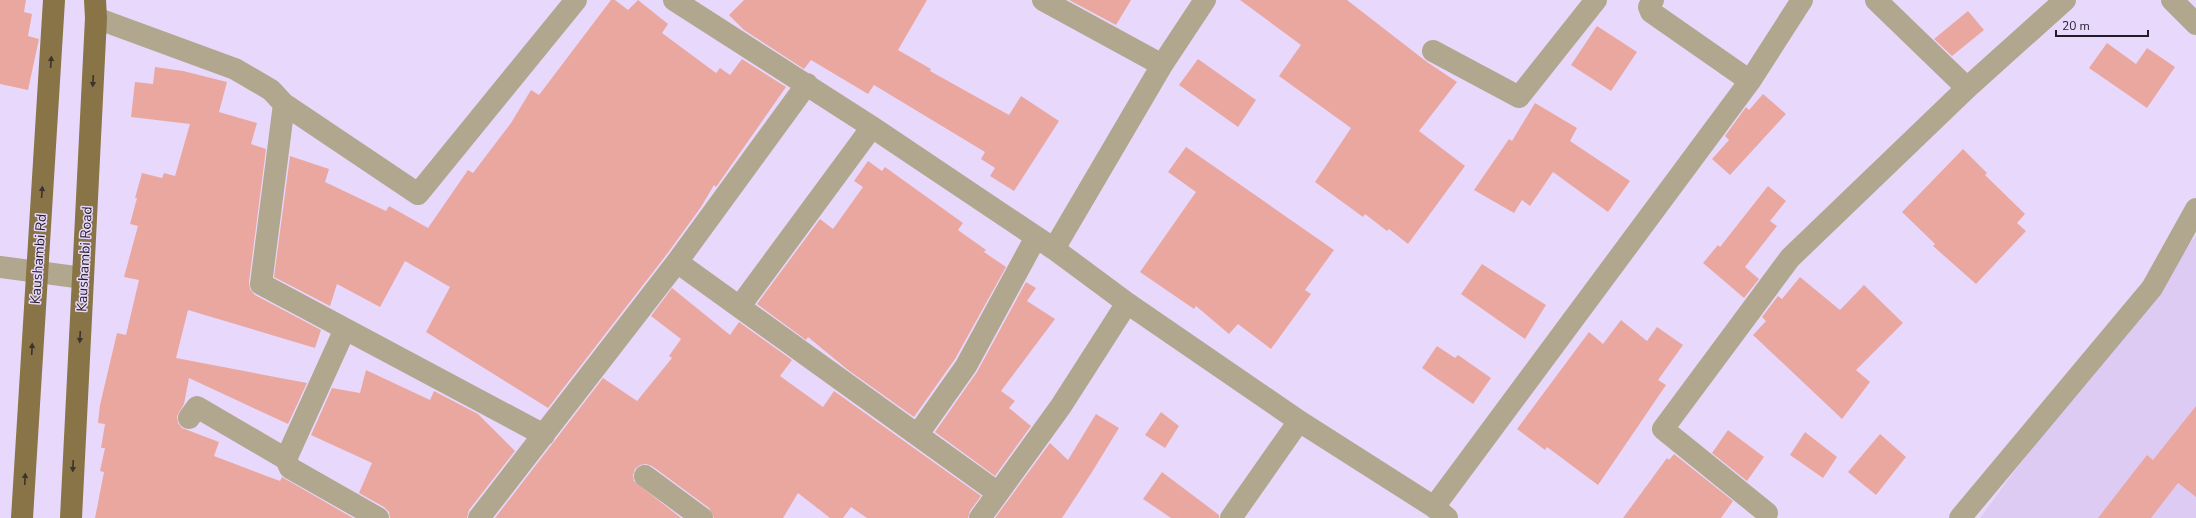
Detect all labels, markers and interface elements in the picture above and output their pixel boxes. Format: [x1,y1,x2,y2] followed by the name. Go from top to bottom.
[2056,12,2148,38] scale bar
[2062,18,2090,34] text: 20 m
[47,56,54,68] one-way arrow
[89,75,96,87] one-way arrow
[39,186,46,198] one-way arrow
[72,206,97,312] street label: Kaushambi Road
[26,213,51,305] street label: Kaushambi Rd
[76,331,83,343] one-way arrow
[29,343,36,355] one-way arrow
[70,460,77,472] one-way arrow
[21,473,28,485] one-way arrow

